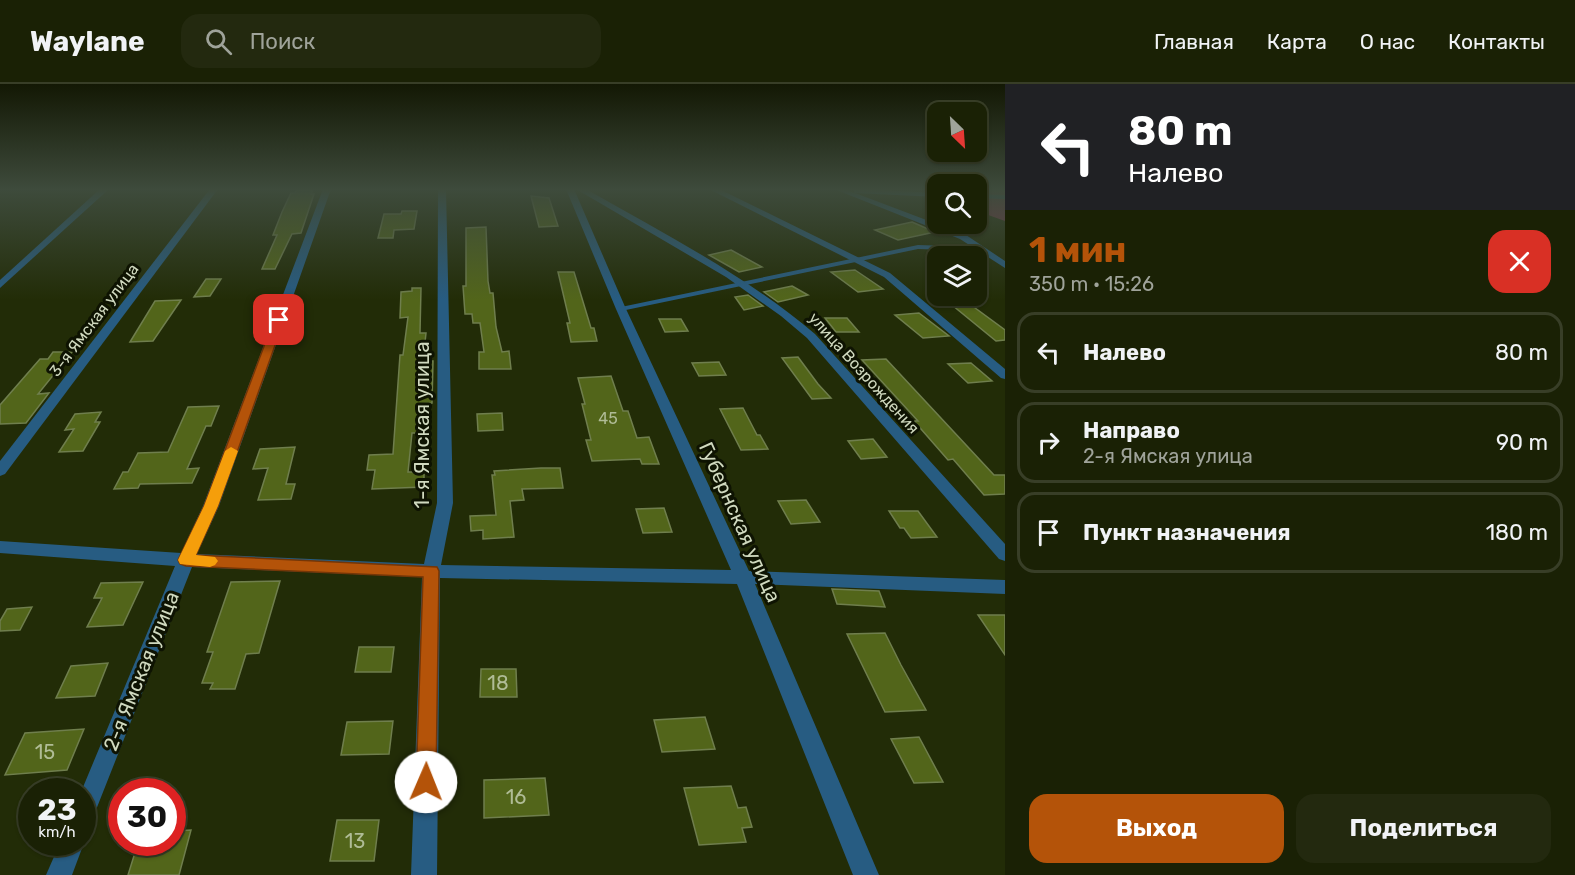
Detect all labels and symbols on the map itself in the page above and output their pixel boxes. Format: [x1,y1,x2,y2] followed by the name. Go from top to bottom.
[927,102,987,162] north arrow
[45,260,143,380] street label: 3-я Ямская улица
[253,294,304,345] pin
[805,309,923,437] street label: улица Возрождения
[410,341,434,509] street label: 1-я Ямская улица
[598,409,618,428] house number: 45
[694,438,786,606] street label: Губернская улица
[98,588,184,754] street label: 2-я Ямская улица
[487,671,509,695] house number: 18
[35,740,55,764] house number: 15
[394,750,458,814] position arrow
[108,778,186,856] speed limit sign: 30
[506,785,526,809] house number: 16
[345,829,365,853] house number: 13

